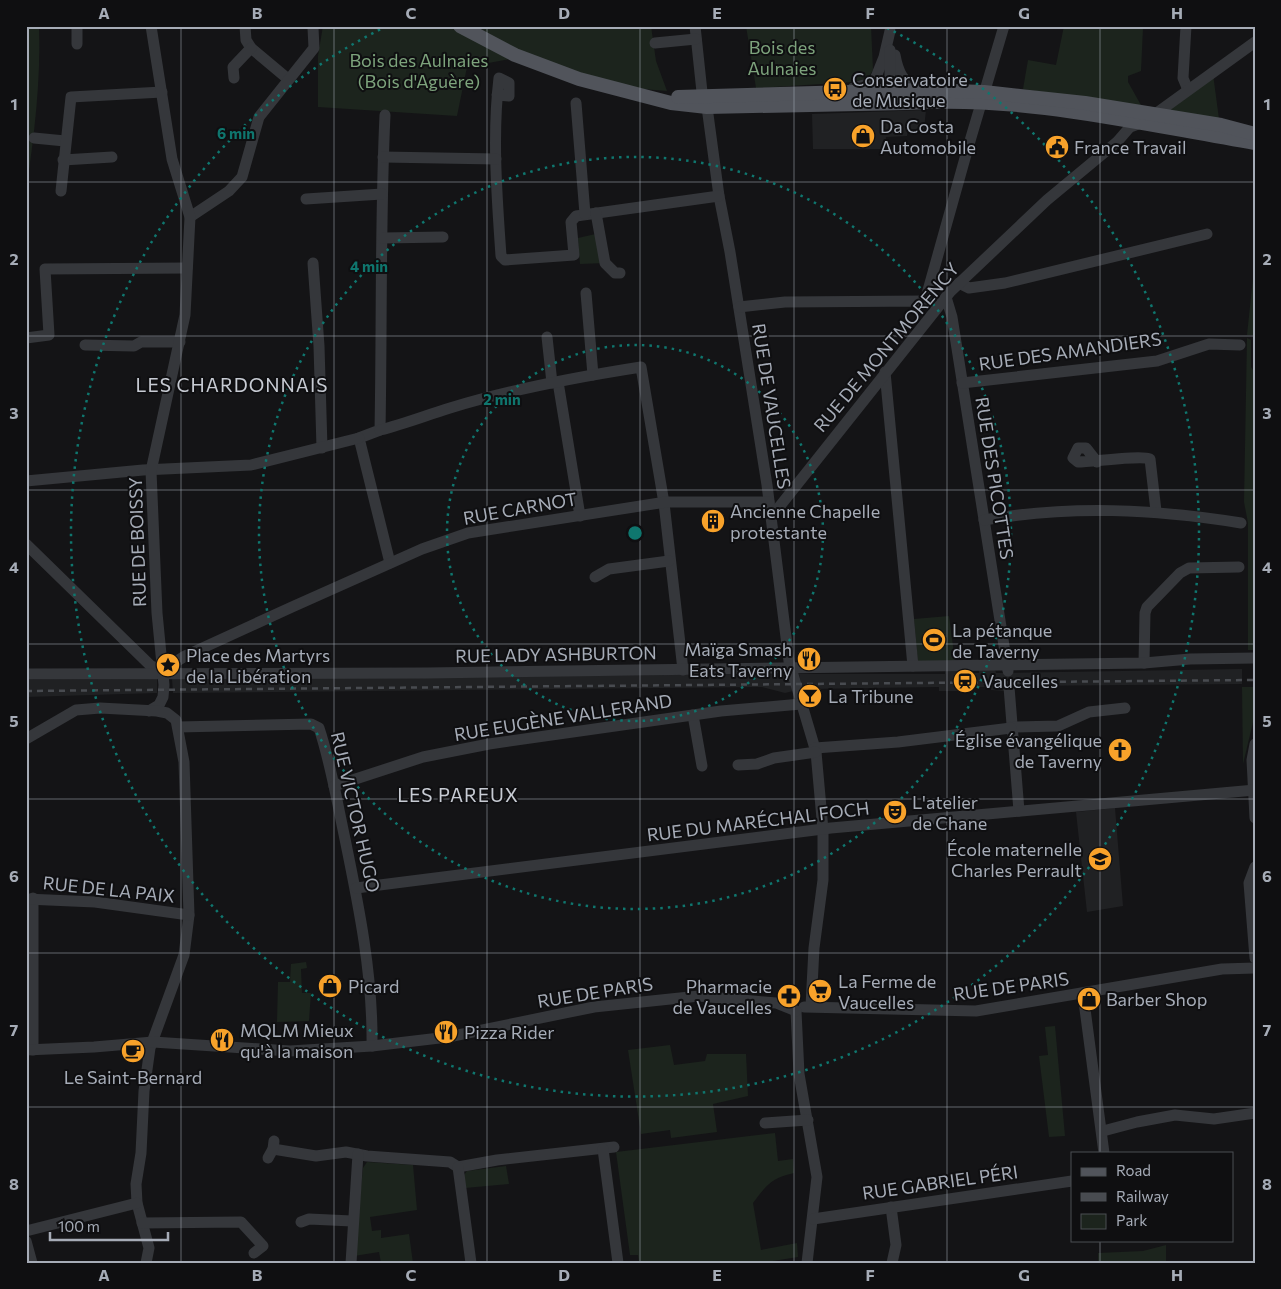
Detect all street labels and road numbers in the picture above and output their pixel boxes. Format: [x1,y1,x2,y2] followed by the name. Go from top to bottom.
[809,258,963,436] street label: RUE DE MONTMORENCY
[748,322,796,490] street label: RUE DE VAUCELLES
[977,327,1163,375] street label: RUE DES AMANDIERS
[971,395,1019,561] street label: RUE DES PICOTTES
[124,476,150,607] street label: RUE DE BOISSY
[461,487,579,529] street label: RUE CARNOT
[455,641,657,667] street label: RUE LADY ASHBURTON
[452,689,674,745] street label: RUE EUGÈNE VALLERAND
[327,729,385,895] street label: RUE VICTOR HUGO
[645,796,871,846] street label: RUE DU MARÉCHAL FOCH
[42,871,176,907] street label: RUE DE LA PAIX
[952,967,1070,1005] street label: RUE DE PARIS
[536,972,654,1012] street label: RUE DE PARIS
[861,1160,1019,1204] street label: RUE GABRIEL PÉRI

